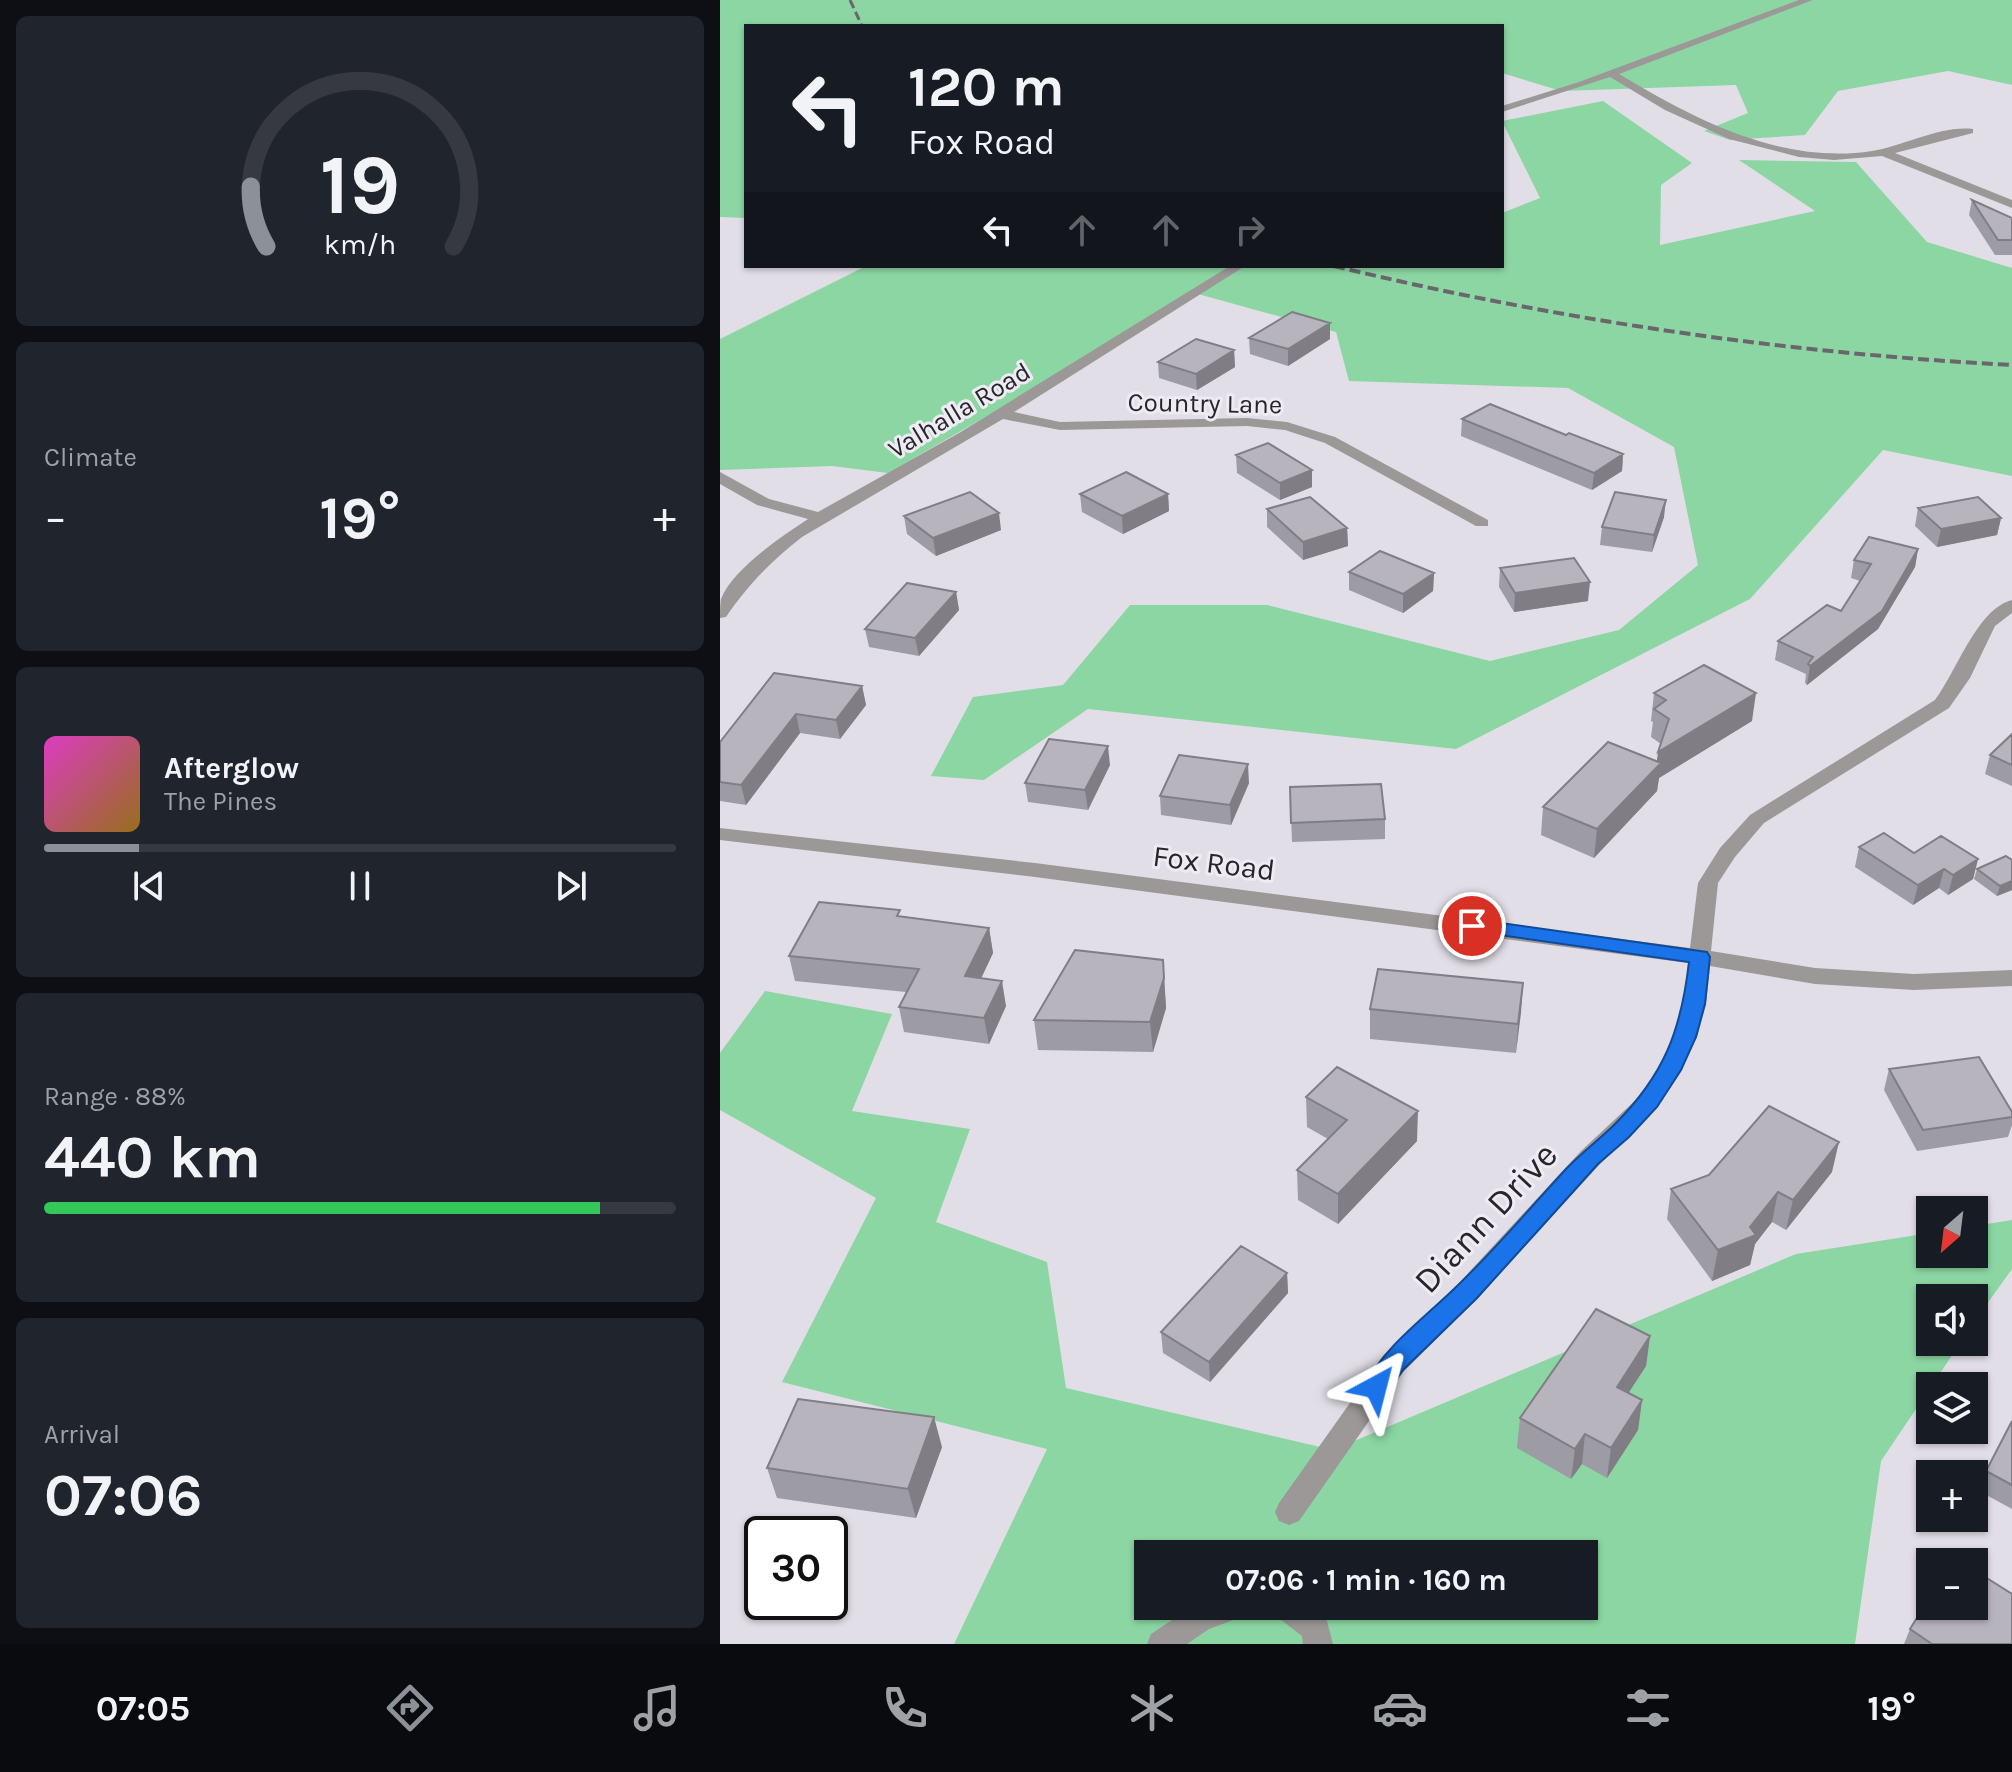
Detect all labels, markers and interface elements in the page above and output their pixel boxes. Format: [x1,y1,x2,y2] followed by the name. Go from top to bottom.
[908,54,1065,119] text: 120 m
[776,56,880,160] icon: left
[908,121,1055,163] text: Fox Road
[320,136,400,233] text: 19
[976,208,1020,252] icon: left
[1060,208,1104,252] icon: ahead
[1144,208,1188,252] icon: ahead
[1228,208,1272,252] icon: right
[324,228,396,261] text: km/h
[883,356,1036,465] street label: Valhalla Road
[1127,387,1283,420] street label: Country Lane
[44,442,137,473] text: Climate
[319,483,401,553] text: 19°
[44,492,67,543] text: −
[653,492,676,543] text: +
[164,750,299,786] text: Afterglow
[164,786,277,817] text: The Pines
[1151,838,1277,888] street label: Fox Road
[127,864,171,908] icon: previous
[338,864,382,908] icon: pause
[549,864,593,908] icon: next
[1438,892,1506,960] pin
[1450,904,1494,948] icon: arrive
[44,1081,186,1112] text: Range · 88%
[44,1122,261,1192] text: 440 km
[1405,1134,1566,1302] street label: Diann Drive
[1916,1196,1988,1268] north arrow
[1916,1196,1988,1620] map controls
[1916,1284,1988,1356] button: sound
[1334,1345,1418,1429] position arrow
[1916,1372,1988,1444] button: layers
[44,1419,120,1450] text: Arrival
[44,1460,202,1530] text: 07:06
[1916,1460,1988,1532] button: +
[744,1516,848,1620] speed limit sign: 30
[1916,1548,1988,1620] button: −
[1225,1562,1507,1598] text: 07:06 · 1 min · 160 m
[382,1680,438,1736] icon: directions
[629,1680,685,1736] icon: music
[877,1680,933,1736] icon: phone
[1124,1680,1180,1736] icon: climate
[1372,1680,1428,1736] icon: car
[1620,1680,1676,1736] icon: filters
[96,1687,190,1729] text: 07:05
[1867,1687,1916,1729] text: 19°

